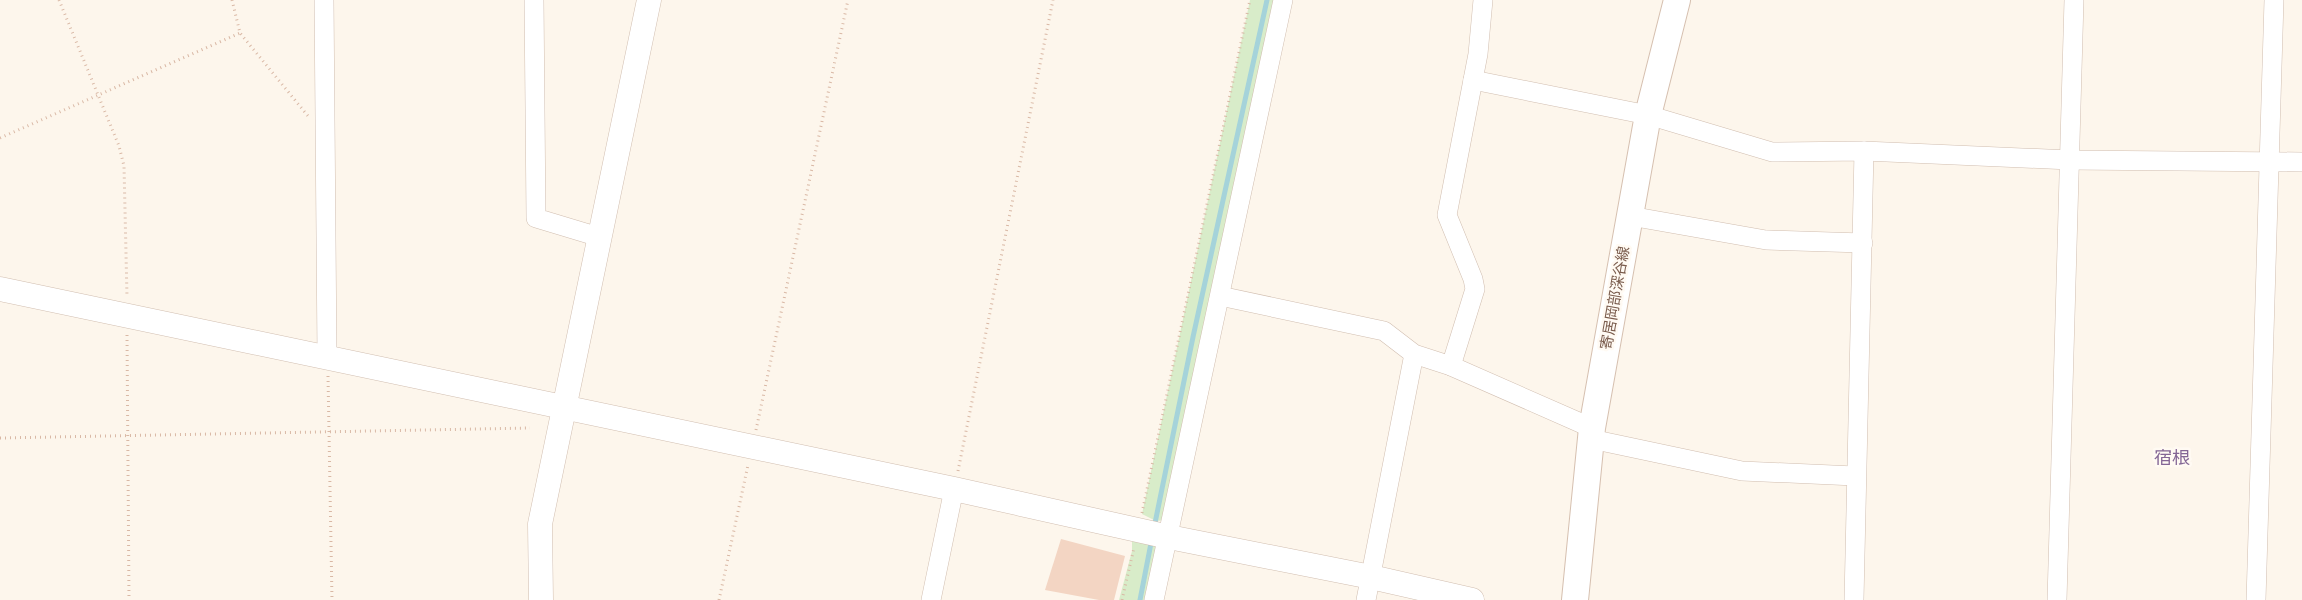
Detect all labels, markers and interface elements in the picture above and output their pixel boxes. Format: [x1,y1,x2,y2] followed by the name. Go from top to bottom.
[1597,245,1632,351] street label: 寄居岡部深谷線
[2154,448,2190,468] district label: 宿根

